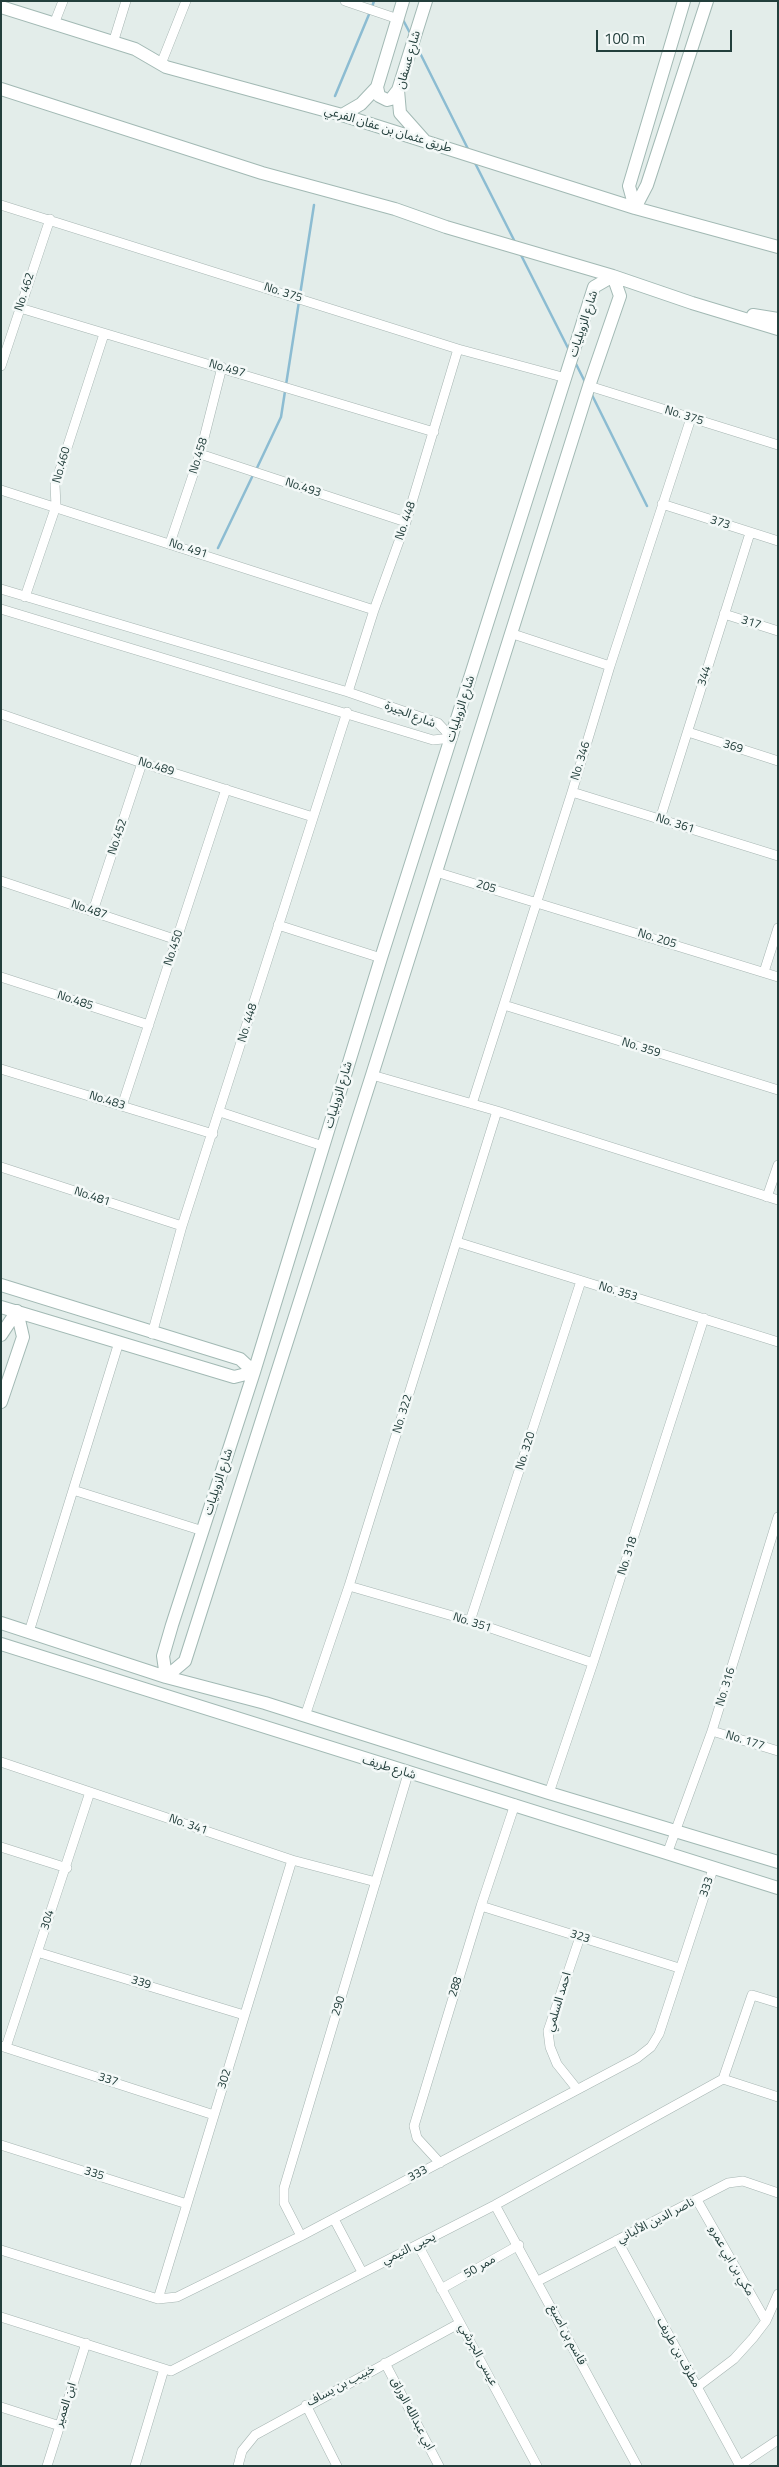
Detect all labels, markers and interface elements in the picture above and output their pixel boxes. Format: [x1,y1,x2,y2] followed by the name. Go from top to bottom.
[599,20,735,52] scale bar
[604,27,645,50] text: 100 m
[394,29,424,91] street label: شارع عسفان
[323,104,453,156] street label: طريق عثمان بن عفان الفرعي
[12,271,38,313] street label: No. 462
[262,280,304,306] street label: No. 375
[566,289,602,359] street label: شارع الزويليات
[207,357,247,381] street label: No.497
[663,403,705,429] street label: No. 375
[187,436,211,476] street label: No.458
[50,445,74,485] street label: No.460
[283,475,323,501] street label: No.493
[393,500,419,542] street label: No. 448
[708,513,732,533] street label: 373
[167,536,209,562] street label: No. 491
[739,613,763,633] street label: 317
[695,664,715,688] street label: 344
[443,674,479,744] street label: شارع الزويليات
[383,699,437,731] street label: شارع الجيرة
[721,737,745,757] street label: 369
[568,740,594,782] street label: No. 346
[136,755,176,779] street label: No.489
[654,811,696,837] street label: No. 361
[105,817,131,857] street label: No.452
[474,877,498,897] street label: 205
[69,897,109,923] street label: No.487
[636,926,678,952] street label: No. 205
[161,928,187,968] street label: No.450
[55,988,95,1014] street label: No.485
[235,1002,261,1044] street label: No. 448
[620,1035,662,1061] street label: No. 359
[322,1060,356,1130] street label: شارع الزويليات
[87,1089,127,1113] street label: No.483
[72,1184,112,1210] street label: No.481
[597,1279,639,1305] street label: No. 353
[390,1393,416,1435] street label: No. 322
[513,1430,539,1472] street label: No. 320
[201,1447,237,1517] street label: شارع الزويليات
[615,1535,641,1577] street label: No. 318
[451,1610,493,1636] street label: No. 351
[713,1666,739,1708] street label: No. 316
[724,1728,766,1754] street label: No. 177
[360,1753,418,1783] street label: شارع طريف
[167,1812,209,1838] street label: No. 341
[697,1875,717,1899] street label: 333
[38,1908,58,1932] street label: 304
[568,1927,592,1947] street label: 323
[543,1971,575,2033] street label: احمد السلمي
[129,1973,153,1993] street label: 339
[446,1975,466,1999] street label: 288
[329,1994,349,2018] street label: 290
[215,2067,235,2091] street label: 302
[96,2070,120,2090] street label: 337
[406,2163,430,2185] street label: 333
[82,2164,106,2184] street label: 335
[615,2195,697,2247] street label: ناصر الدين الألباني
[705,2223,757,2299] street label: مكي بن ابي عمرو
[380,2230,438,2268] street label: يحيى التيمي
[462,2252,498,2282] street label: ممر 50
[545,2302,589,2368] street label: قاسم بن اصبغ
[653,2316,703,2390] street label: مطرف بن طريف
[456,2321,500,2389] street label: عيسى الجرشي
[304,2362,378,2410] street label: خبيب بن يساف
[387,2375,437,2453] street label: ابي عبدالله الوراق
[52,2381,80,2429] street label: ابن العمير

